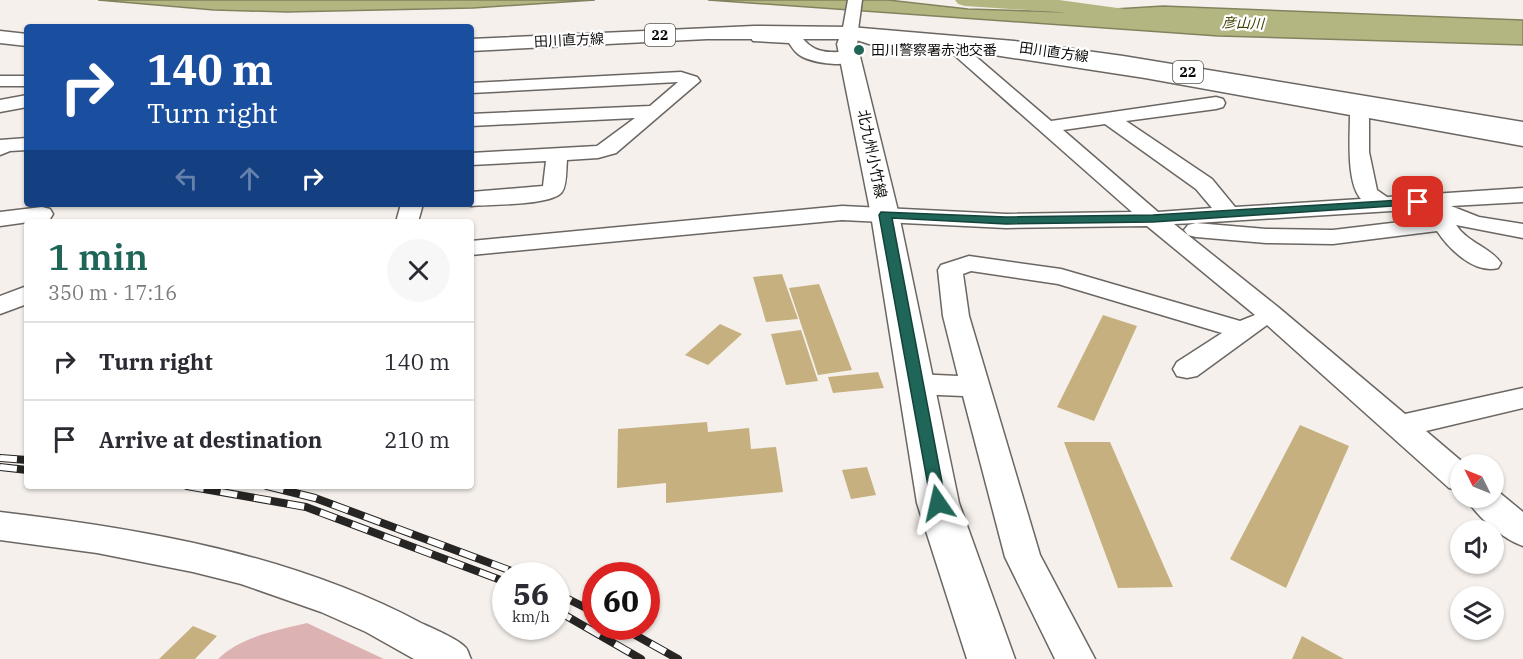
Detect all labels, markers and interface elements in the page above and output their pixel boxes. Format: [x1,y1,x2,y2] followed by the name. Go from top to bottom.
[1222,13,1266,33] water label: 彦山川
[645,24,675,46] road number: 22
[534,29,604,51] street label: 田川直方線
[1018,38,1090,66] street label: 田川直方線
[871,41,997,59] place label: 田川警察署赤池交番
[147,42,273,97] text: 140 m
[852,43,866,57] marker: 田川警察署赤池交番
[48,48,126,126] icon: right
[1173,61,1203,83] road number: 22
[147,95,278,130] text: Turn right
[854,108,891,200] street label: 北九州小竹線
[170,162,203,195] icon: left
[233,162,266,195] icon: ahead
[296,162,329,195] icon: right
[1392,176,1443,227] pin
[1401,185,1434,218] icon: arrive
[48,233,148,280] text: 1 min
[387,239,450,302] button: close
[48,279,177,306] text: 350 m · 17:16
[48,345,81,378] icon: right
[99,347,213,376] text: Turn right
[384,347,450,376] text: 140 m
[48,423,81,456] icon: arrive
[99,425,322,454] text: Arrive at destination
[384,425,450,454] text: 210 m
[1450,454,1504,508] north arrow
[1450,454,1504,640] map controls
[906,471,970,535] position arrow
[1450,520,1504,574] button: sound
[582,562,660,640] speed limit sign: 60
[513,574,549,613] text: 56
[1450,586,1504,640] button: layers
[512,607,550,626] text: km/h

